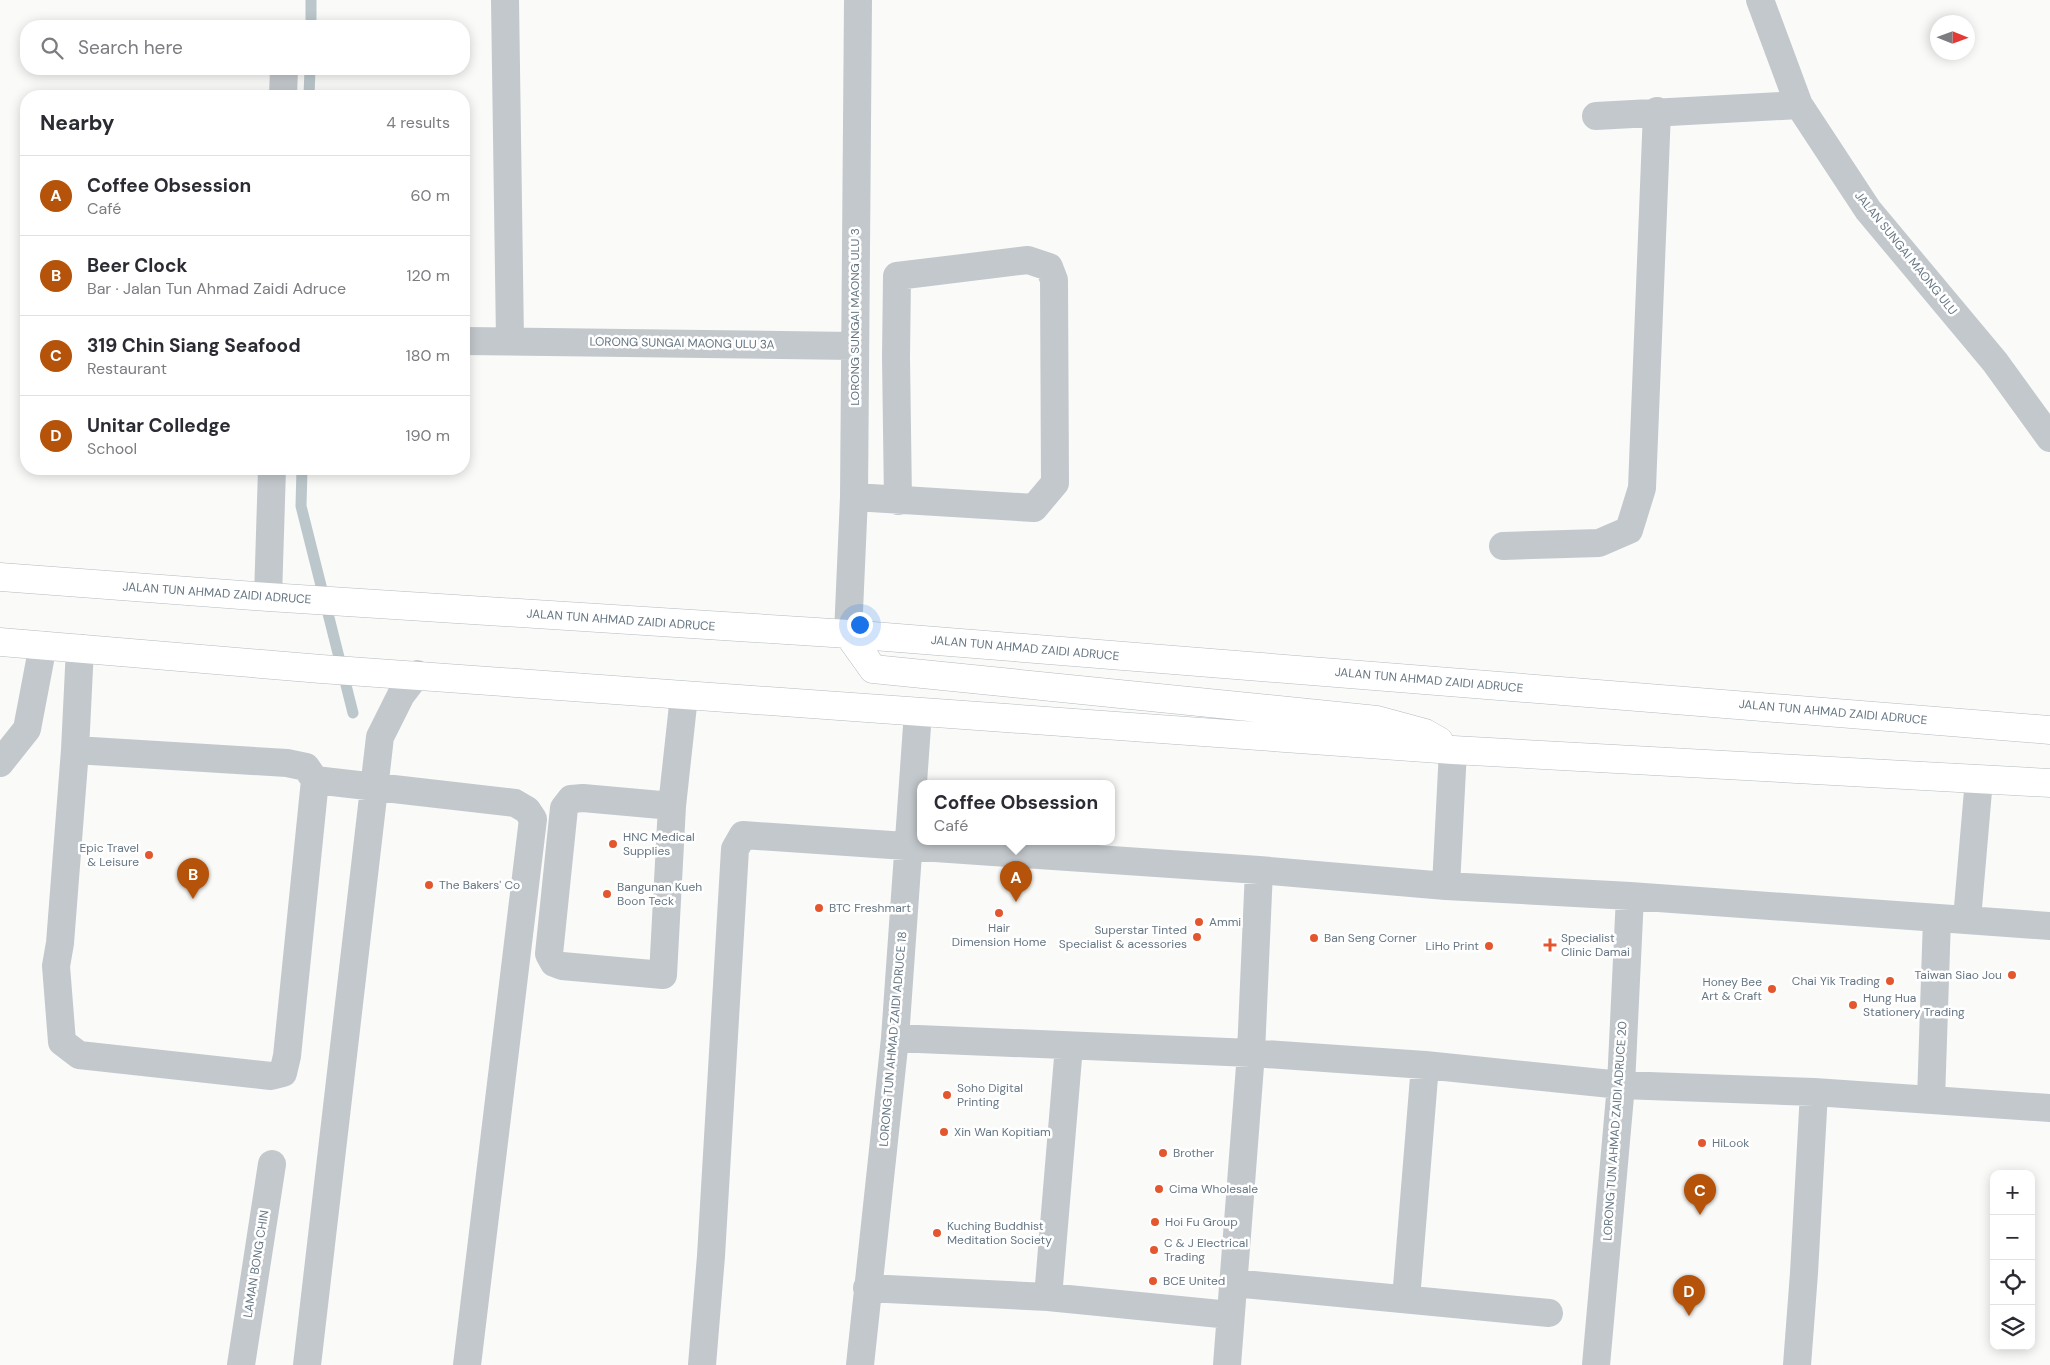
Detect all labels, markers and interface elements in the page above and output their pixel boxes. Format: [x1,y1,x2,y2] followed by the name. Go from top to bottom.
[1930,15,1975,60] north arrow
[20,20,470,75] search box
[38,34,66,62] icon: search
[78,35,183,60] text: Search here
[40,109,114,137] text: Nearby
[386,112,450,133] text: 4 results
[87,173,251,198] text: Coffee Obsession
[50,185,62,206] text: A
[410,185,450,206] text: 60 m
[1851,188,1961,318] street label: JALAN SUNGAI MAONG ULU
[87,198,121,219] text: Café
[847,228,863,406] street label: LORONG SUNGAI MAONG ULU 3
[87,253,187,278] text: Beer Clock
[51,265,61,286] text: B
[406,265,450,286] text: 120 m
[87,278,346,299] text: Bar · Jalan Tun Ahmad Zaidi Adruce
[87,333,301,358] text: 319 Chin Siang Seafood
[589,333,775,353] street label: LORONG SUNGAI MAONG ULU 3A
[50,345,62,366] text: C
[406,345,450,366] text: 180 m
[87,358,167,379] text: Restaurant
[87,413,231,438] text: Unitar Colledge
[50,425,62,446] text: D
[406,425,450,446] text: 190 m
[87,438,137,459] text: School
[122,578,312,608] street label: JALAN TUN AHMAD ZAIDI ADRUCE
[526,605,716,635] street label: JALAN TUN AHMAD ZAIDI ADRUCE
[847,612,873,638] your location
[930,632,1120,664] street label: JALAN TUN AHMAD ZAIDI ADRUCE
[1334,664,1524,696] street label: JALAN TUN AHMAD ZAIDI ADRUCE
[1738,696,1928,728] street label: JALAN TUN AHMAD ZAIDI ADRUCE
[917,780,1115,845] popup
[934,790,1098,815] text: Coffee Obsession
[934,815,968,836] text: Café
[623,829,695,859] place label: HNC Medical Supplies
[607,838,619,850] marker: HNC Medical Supplies
[79,840,139,870] place label: Epic Travel & Leisure
[143,849,155,861] marker: Epic Travel & Leisure
[177,858,209,899] pin: B
[1000,861,1032,902] pin: A
[439,877,520,893] place label: The Bakers' Co
[423,879,435,891] marker: The Bakers' Co
[617,879,702,909] place label: Bangunan Kueh Boon Teck
[601,888,613,900] marker: Bangunan Kueh Boon Teck
[829,900,911,916] place label: BTC Freshmart
[813,902,825,914] marker: BTC Freshmart
[993,907,1005,919] marker: Hair Dimension Home
[1209,914,1241,930] place label: Ammi
[1193,916,1205,928] marker: Ammi
[952,920,1046,950] place label: Hair Dimension Home
[1059,922,1187,952] place label: Superstar Tinted Specialist & acessories
[1324,930,1417,946] place label: Ban Seng Corner
[1561,930,1630,960] place label: Specialist Clinic Damai
[876,931,910,1147] street label: LORONG TUN AHMAD ZAIDI ADRUCE 18
[1191,931,1203,943] marker: Superstar Tinted Specialist & acessories
[1308,932,1320,944] marker: Ban Seng Corner
[1425,938,1479,954] place label: LiHo Print
[1543,938,1557,952] marker: Specialist Clinic Damai
[1483,940,1495,952] marker: LiHo Print
[1915,967,2002,983] place label: Taiwan Siao Jou
[2006,969,2018,981] marker: Taiwan Siao Jou
[1792,973,1880,989] place label: Chai Yik Trading
[1701,974,1762,1004] place label: Honey Bee Art & Craft
[1884,975,1896,987] marker: Chai Yik Trading
[1766,983,1778,995] marker: Honey Bee Art & Craft
[1863,990,1965,1020] place label: Hung Hua Stationery Trading
[1847,999,1859,1011] marker: Hung Hua Stationery Trading
[1599,1021,1631,1241] street label: LORONG TUN AHMAD ZAIDI ADRUCE 20
[957,1080,1023,1110] place label: Soho Digital Printing
[941,1089,953,1101] marker: Soho Digital Printing
[954,1124,1051,1140] place label: Xin Wan Kopitiam
[938,1126,950,1138] marker: Xin Wan Kopitiam
[1712,1135,1749,1151] place label: HiLook
[1696,1137,1708,1149] marker: HiLook
[1173,1145,1215,1161] place label: Brother
[1157,1147,1169,1159] marker: Brother
[1990,1170,2035,1350] map controls
[1990,1170,2035,1215] button: +
[1684,1174,1716,1215] pin: C
[1169,1181,1258,1197] place label: Cima Wholesale
[1153,1183,1165,1195] marker: Cima Wholesale
[240,1209,272,1319] street label: LAMAN BONG CHIN
[1165,1214,1238,1230] place label: Hoi Fu Group
[1990,1215,2035,1260] button: −
[1149,1216,1161,1228] marker: Hoi Fu Group
[947,1218,1052,1248] place label: Kuching Buddhist Meditation Society
[931,1227,943,1239] marker: Kuching Buddhist Meditation Society
[1164,1235,1248,1265] place label: C & J Electrical Trading
[1148,1244,1160,1256] marker: C & J Electrical Trading
[1990,1260,2035,1305] button: locate
[1163,1273,1225,1289] place label: BCE United
[1147,1275,1159,1287] marker: BCE United
[1673,1275,1705,1316] pin: D
[1990,1305,2035,1350] button: layers

